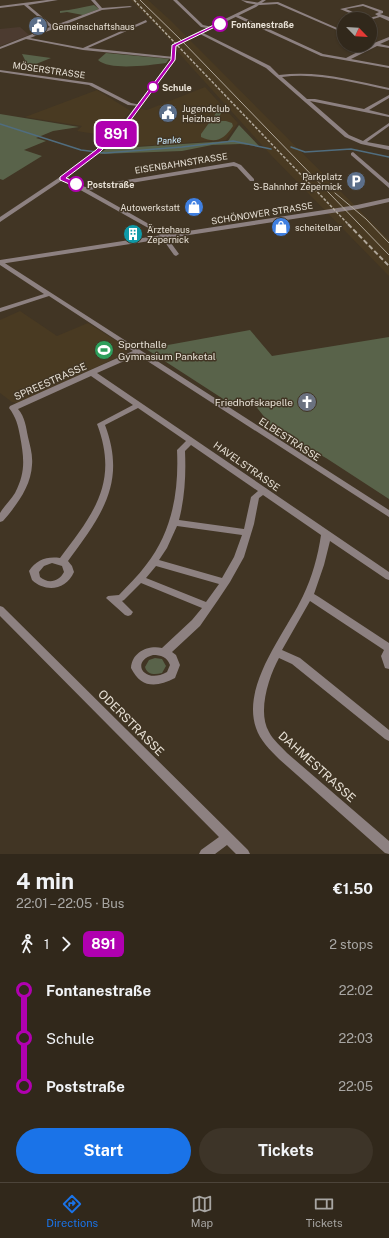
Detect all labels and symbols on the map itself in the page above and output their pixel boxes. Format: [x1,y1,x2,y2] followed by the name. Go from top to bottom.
[337,12,377,52] north arrow
[27,15,49,37] public building icon: Gemeinschaftshaus
[212,16,228,32] marker: Fontanestraße
[231,19,294,30] place label: Fontanestraße
[52,21,135,32] place label: Gemeinschaftshaus
[12,59,87,81] street label: MÖSERSTRASSE
[147,81,159,93] marker: Schule
[162,82,192,93] place label: Schule
[157,102,179,124] public building icon: Jugendclub Heizhaus
[182,103,230,124] place label: Jugendclub Heizhaus
[93,121,139,147] line badge: 891
[156,133,182,147] water label: Panke
[134,150,229,176] street label: EISENBAHNSTRASSE
[345,170,367,192] parking icon: Parkplatz S-Bahnhof Zepernick
[253,171,342,192] place label: Parkplatz S-Bahnhof Zepernick
[68,176,84,192] marker: Poststraße
[87,179,134,190] place label: Poststraße
[183,196,205,218] shop icon: Autowerkstatt
[210,199,314,226] street label: SCHÖNOWER STRASSE
[120,202,180,213] place label: Autowerkstatt
[270,216,292,238] shop icon: scheitelbar
[295,222,342,233] place label: scheitelbar
[122,223,144,245] building icon: Ärztehaus Zepernick
[147,224,190,245] place label: Ärztehaus Zepernick
[118,338,216,362] place label: Sporthalle Gymnasium Panketal
[93,339,115,361] sports icon: Sporthalle Gymnasium Panketal
[12,360,88,402] street label: SPREESTRASSE
[296,391,318,413] church icon: Friedhofskapelle
[215,396,293,408] place label: Friedhofskapelle
[257,415,323,463] street label: ELBESTRASSE
[211,439,283,493] street label: HAVELSTRASSE
[95,687,167,759] street label: ODERSTRASSE
[276,729,358,805] street label: DAHMESTRASSE

